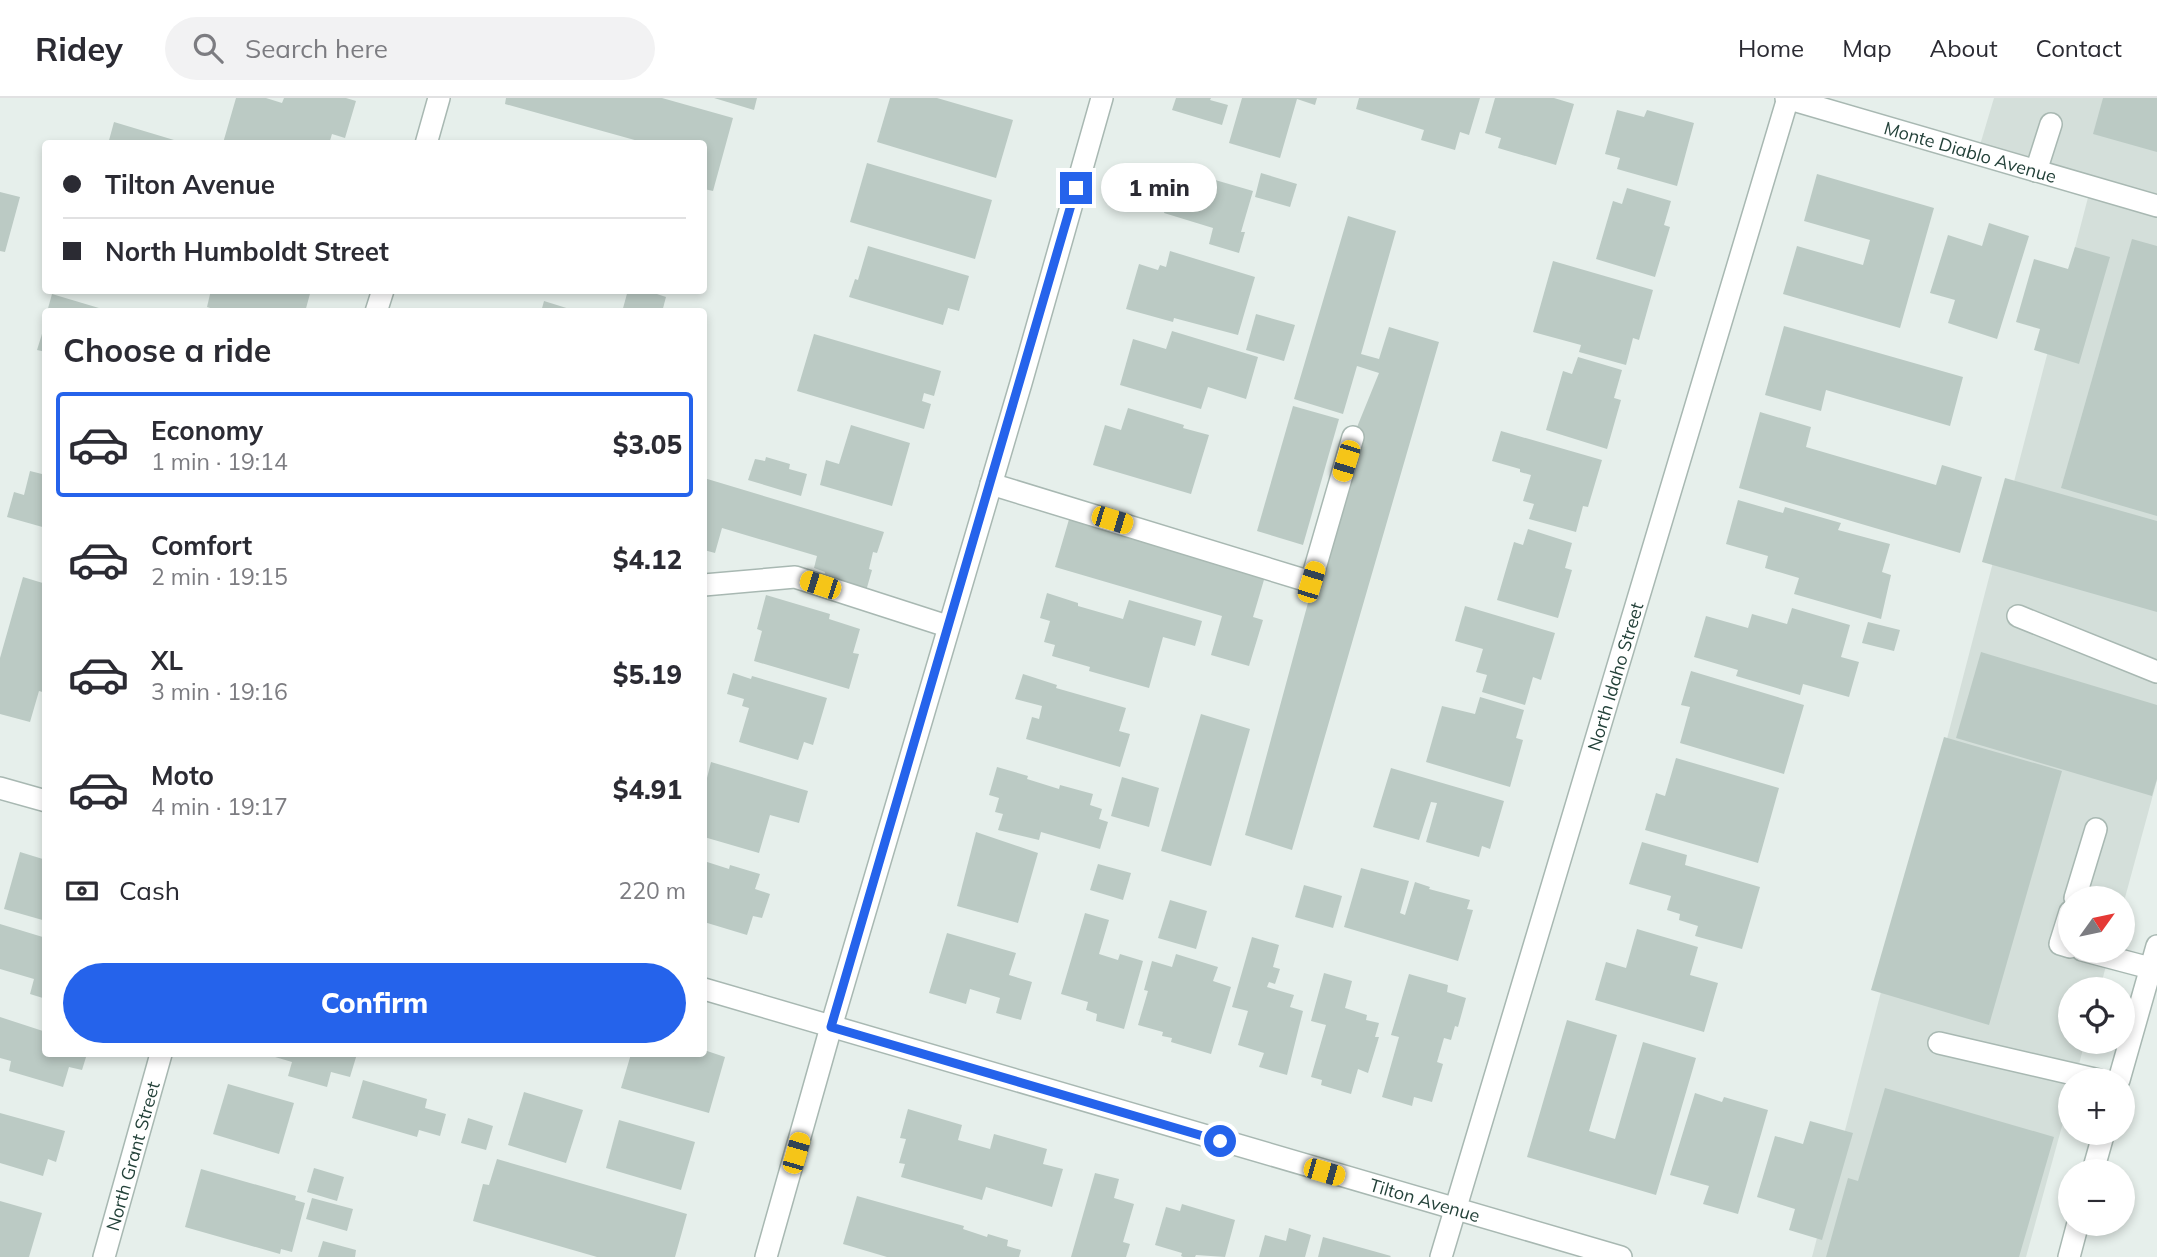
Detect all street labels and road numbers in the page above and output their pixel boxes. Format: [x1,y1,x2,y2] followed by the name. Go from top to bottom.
[1881,116,2059,188] street label: Monte Diablo Avenue
[1582,599,1648,754] street label: North Idaho Street
[100,1079,164,1233] street label: North Grant Street
[1367,1173,1483,1227] street label: Tilton Avenue

